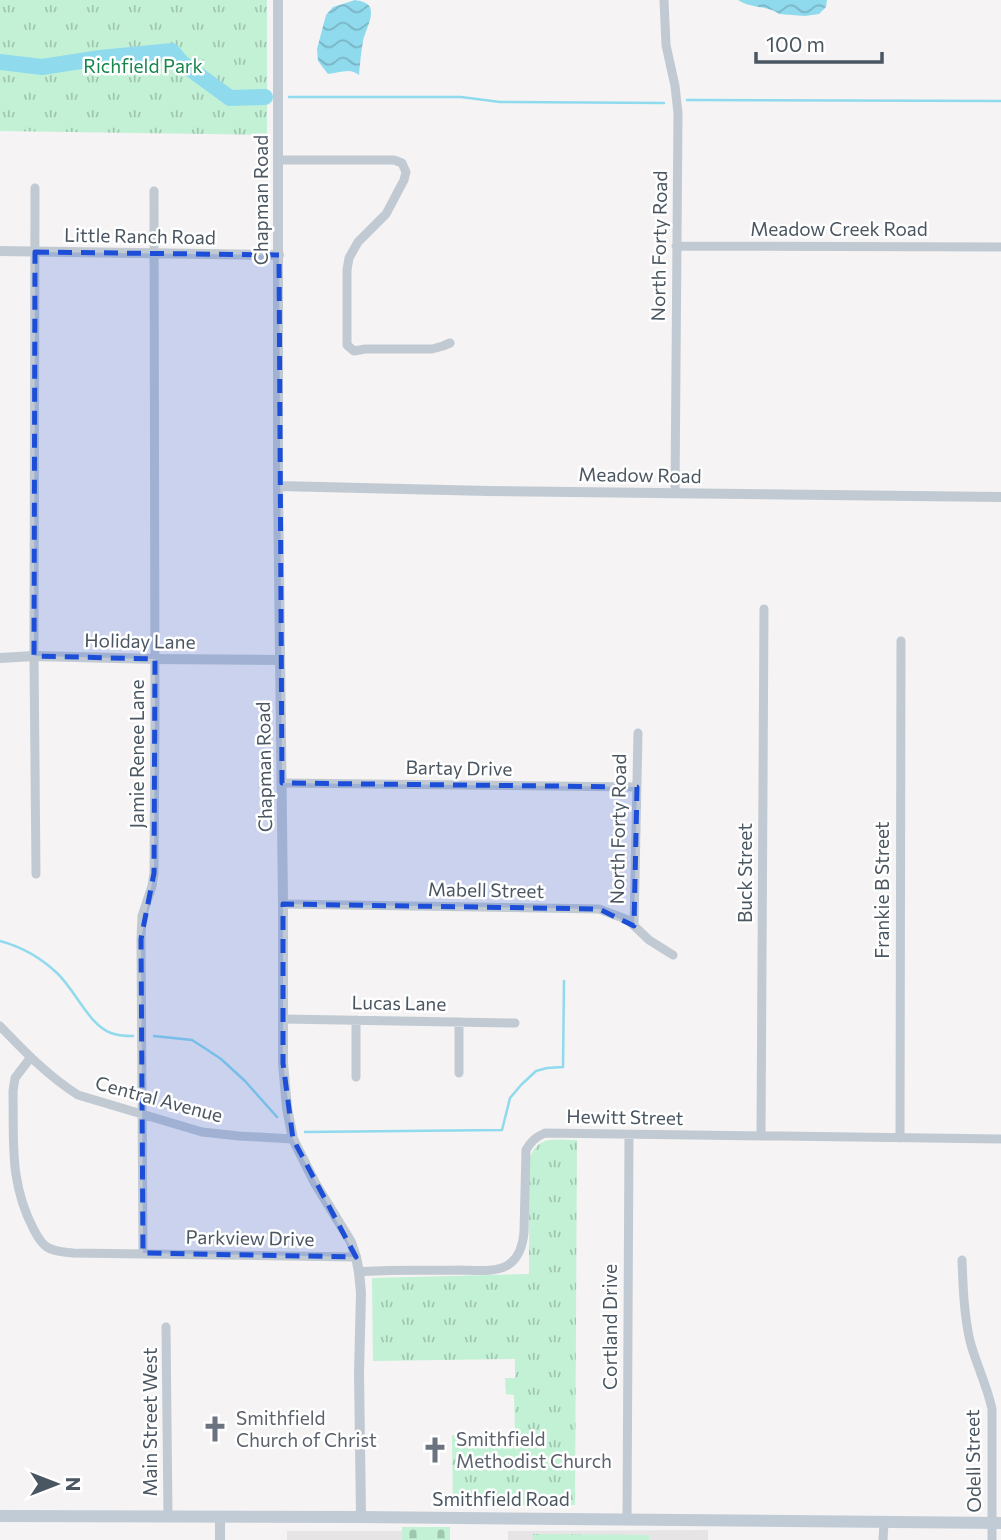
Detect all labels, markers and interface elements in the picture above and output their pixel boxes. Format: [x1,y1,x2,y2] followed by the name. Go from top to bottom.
[756,21,882,65] scale bar
[766,31,825,56] text: 100 m
[83,54,203,77] park label: Richfield Park
[249,135,272,265] street label: Chapman Road
[646,170,671,322] street label: North Forty Road
[750,217,928,240] street label: Meadow Creek Road
[64,223,216,248] street label: Little Ranch Road
[578,462,702,487] street label: Meadow Road
[84,628,196,653] street label: Holiday Lane
[125,679,148,829] street label: Jamie Renee Lane
[251,702,276,832] street label: Chapman Road
[605,753,630,905] street label: North Forty Road
[405,755,513,780] street label: Bartay Drive
[870,821,893,959] street label: Frankie B Street
[733,823,756,923] street label: Buck Street
[428,877,545,902] street label: Mabell Street
[351,990,447,1015] street label: Lucas Lane
[93,1070,225,1127] street label: Central Avenue
[566,1104,684,1129] street label: Hewitt Street
[185,1225,315,1250] street label: Parkview Drive
[598,1264,621,1390] street label: Cortland Drive
[138,1347,161,1497] street label: Main Street West
[236,1406,377,1451] place label: Smithfield Church of Christ
[960,1409,985,1513] street label: Odell Street
[200,1414,230,1444] church icon: Smithfield Church of Christ
[456,1427,612,1472] place label: Smithfield Methodist Church
[420,1435,450,1465] church icon: Smithfield Methodist Church
[21,1449,91,1519] north arrow
[62,1477,85,1491] text: N
[432,1487,570,1510] street label: Smithfield Road

